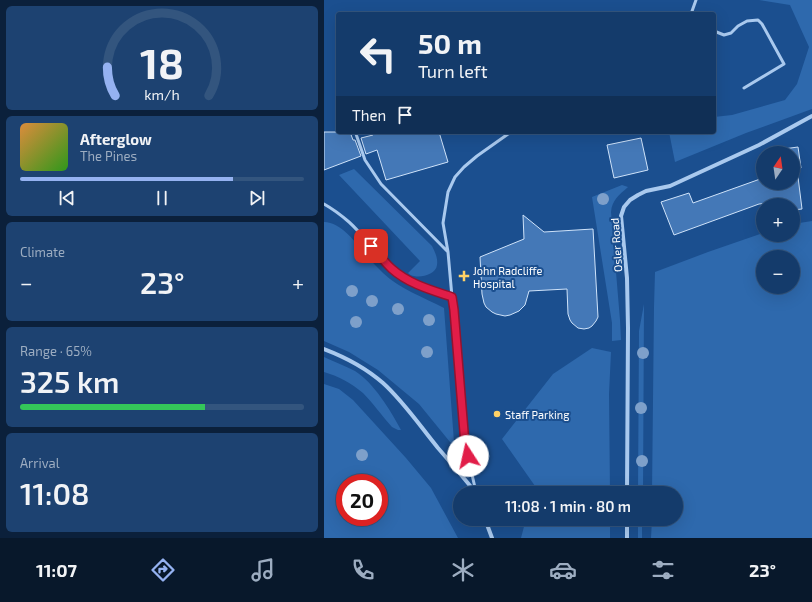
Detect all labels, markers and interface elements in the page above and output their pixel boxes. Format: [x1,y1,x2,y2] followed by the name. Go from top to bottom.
[418,26,482,60] text: 50 m
[352,28,404,80] icon: left
[140,37,184,87] text: 18
[418,60,488,82] text: Turn left
[144,86,180,103] text: km/h
[394,104,416,126] icon: arrive
[352,106,386,124] text: Then
[80,130,152,148] text: Afterglow
[756,146,800,190] north arrow
[756,146,800,294] map controls
[80,148,137,164] text: The Pines
[56,187,78,209] icon: previous
[151,187,173,209] icon: pause
[246,187,268,209] icon: next
[756,198,800,242] button: +
[608,218,624,272] street label: Osler Road
[354,229,388,263] pin
[360,235,382,257] icon: arrive
[20,244,65,260] text: Climate
[756,250,800,294] button: −
[140,264,185,300] text: 23°
[473,264,542,290] place label: John Radcliffe Hospital
[20,269,33,295] text: −
[292,269,304,295] text: +
[458,270,470,282] marker: John Radcliffe Hospital
[20,343,92,359] text: Range · 65%
[20,363,119,399] text: 325 km
[505,408,569,421] place label: Staff Parking
[492,409,502,419] marker: Staff Parking
[447,435,489,477] position arrow
[20,455,60,471] text: Arrival
[336,474,388,526] speed limit sign: 20
[20,475,90,511] text: 11:08
[505,497,631,515] text: 11:08 · 1 min · 80 m
[149,556,177,584] icon: directions
[249,556,277,584] icon: music
[349,556,377,584] icon: phone
[449,556,477,584] icon: climate
[549,556,577,584] icon: car
[649,556,677,584] icon: filters
[36,559,77,581] text: 11:07
[749,559,776,581] text: 23°

